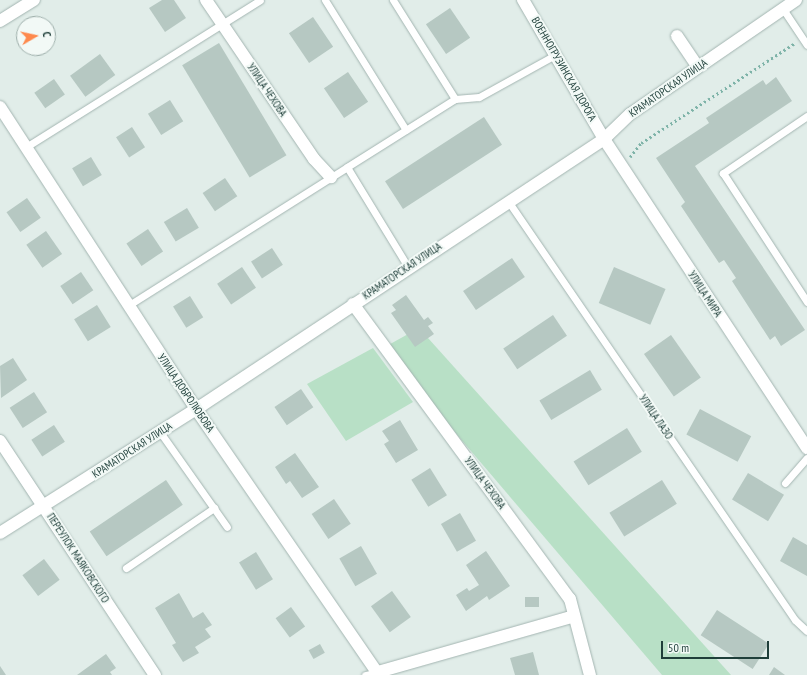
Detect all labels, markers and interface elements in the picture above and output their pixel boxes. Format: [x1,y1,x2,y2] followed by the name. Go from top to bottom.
[529,14,599,124] street label: ВОЕННОГРУЗИНСКАЯ ДОРОГА
[16,16,56,56] north arrow
[40,31,54,38] text: С
[626,56,710,120] street label: КРАМАТОРСКАЯ УЛИЦА
[244,61,290,119] street label: УЛИЦА ЧЕХОВА
[360,240,444,302] street label: КРАМАТОРСКАЯ УЛИЦА
[685,268,725,320] street label: УЛИЦА МИРА
[155,351,217,435] street label: УЛИЦА ДОБРОЛЮБОВА
[636,392,676,442] street label: УЛИЦА ЛАЗО
[90,419,174,481] street label: КРАМАТОРСКАЯ УЛИЦА
[462,454,508,512] street label: УЛИЦА ЧЕХОВА
[44,511,112,605] street label: ПЕРЕУЛОК МАЯКОВСКОГО
[663,633,771,659] scale bar
[668,640,689,655] text: 50 m

